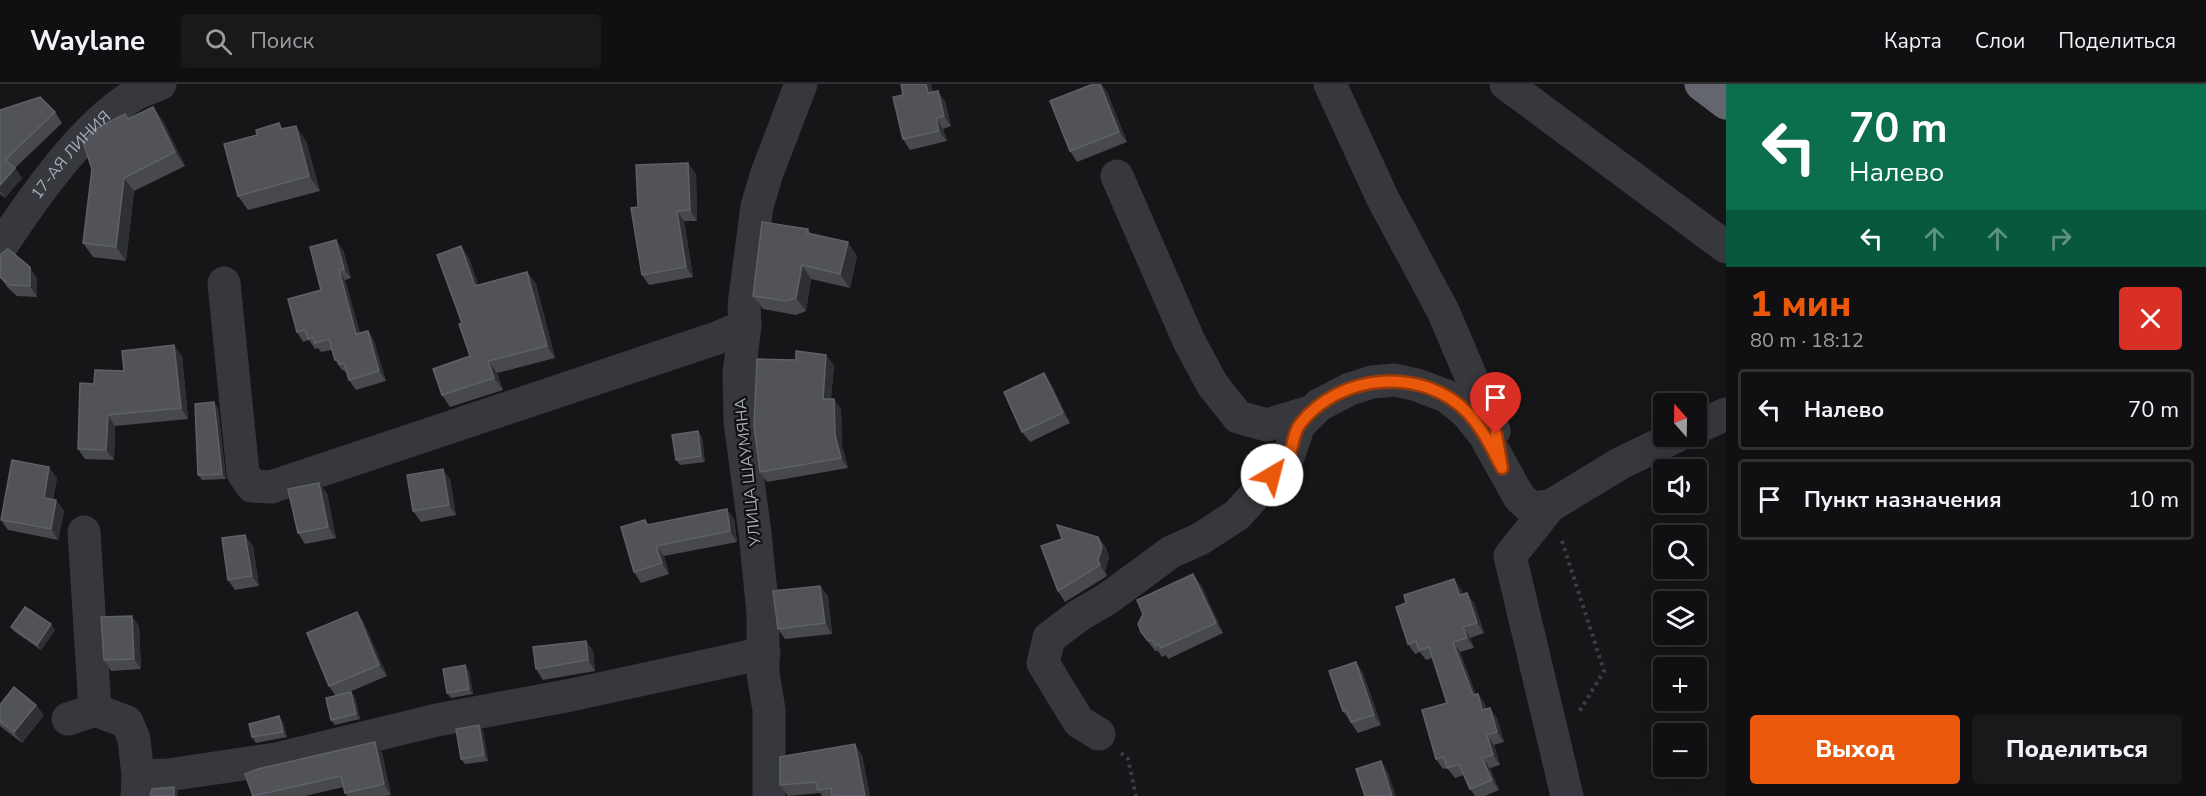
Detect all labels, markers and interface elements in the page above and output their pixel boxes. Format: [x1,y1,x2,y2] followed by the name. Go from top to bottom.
[181,14,601,68] search box
[30,22,145,60] text: Waylane
[202,25,235,58] icon: search
[250,26,314,56] text: Поиск
[1884,27,1942,55] text: Карта
[1975,27,2025,55] text: Слои
[2058,27,2176,55] text: Поделиться
[1849,100,1948,157] text: 70 m
[26,106,115,204] street label: 17-АЯ ЛИНИЯ
[1750,108,1828,186] icon: left
[1849,154,1944,191] text: Налево
[1855,222,1888,255] icon: left
[1918,222,1951,255] icon: ahead
[1981,222,2014,255] icon: ahead
[2044,222,2077,255] icon: right
[1750,280,1851,329] text: 1 мин
[2119,287,2182,350] button: close
[1750,327,1864,354] text: 80 m · 18:12
[1470,372,1521,434] pin
[1479,381,1512,414] icon: arrive
[1653,393,1707,447] north arrow
[1653,393,1707,777] map controls
[1753,393,1786,426] icon: left
[1804,395,1884,425] text: Налево
[2128,395,2179,425] text: 70 m
[729,397,767,548] street label: УЛИЦА ШАУМЯНА
[1240,443,1304,507] position arrow
[1653,459,1707,513] button: sound
[1753,483,1786,516] icon: arrive
[1804,485,2002,515] text: Пункт назначения
[2128,485,2179,515] text: 10 m
[1653,525,1707,579] button: search
[1653,591,1707,645] button: layers
[1653,657,1707,711] button: +
[1750,715,1960,784] button: Выход
[1972,715,2182,784] button: Поделиться
[1653,723,1707,777] button: −

